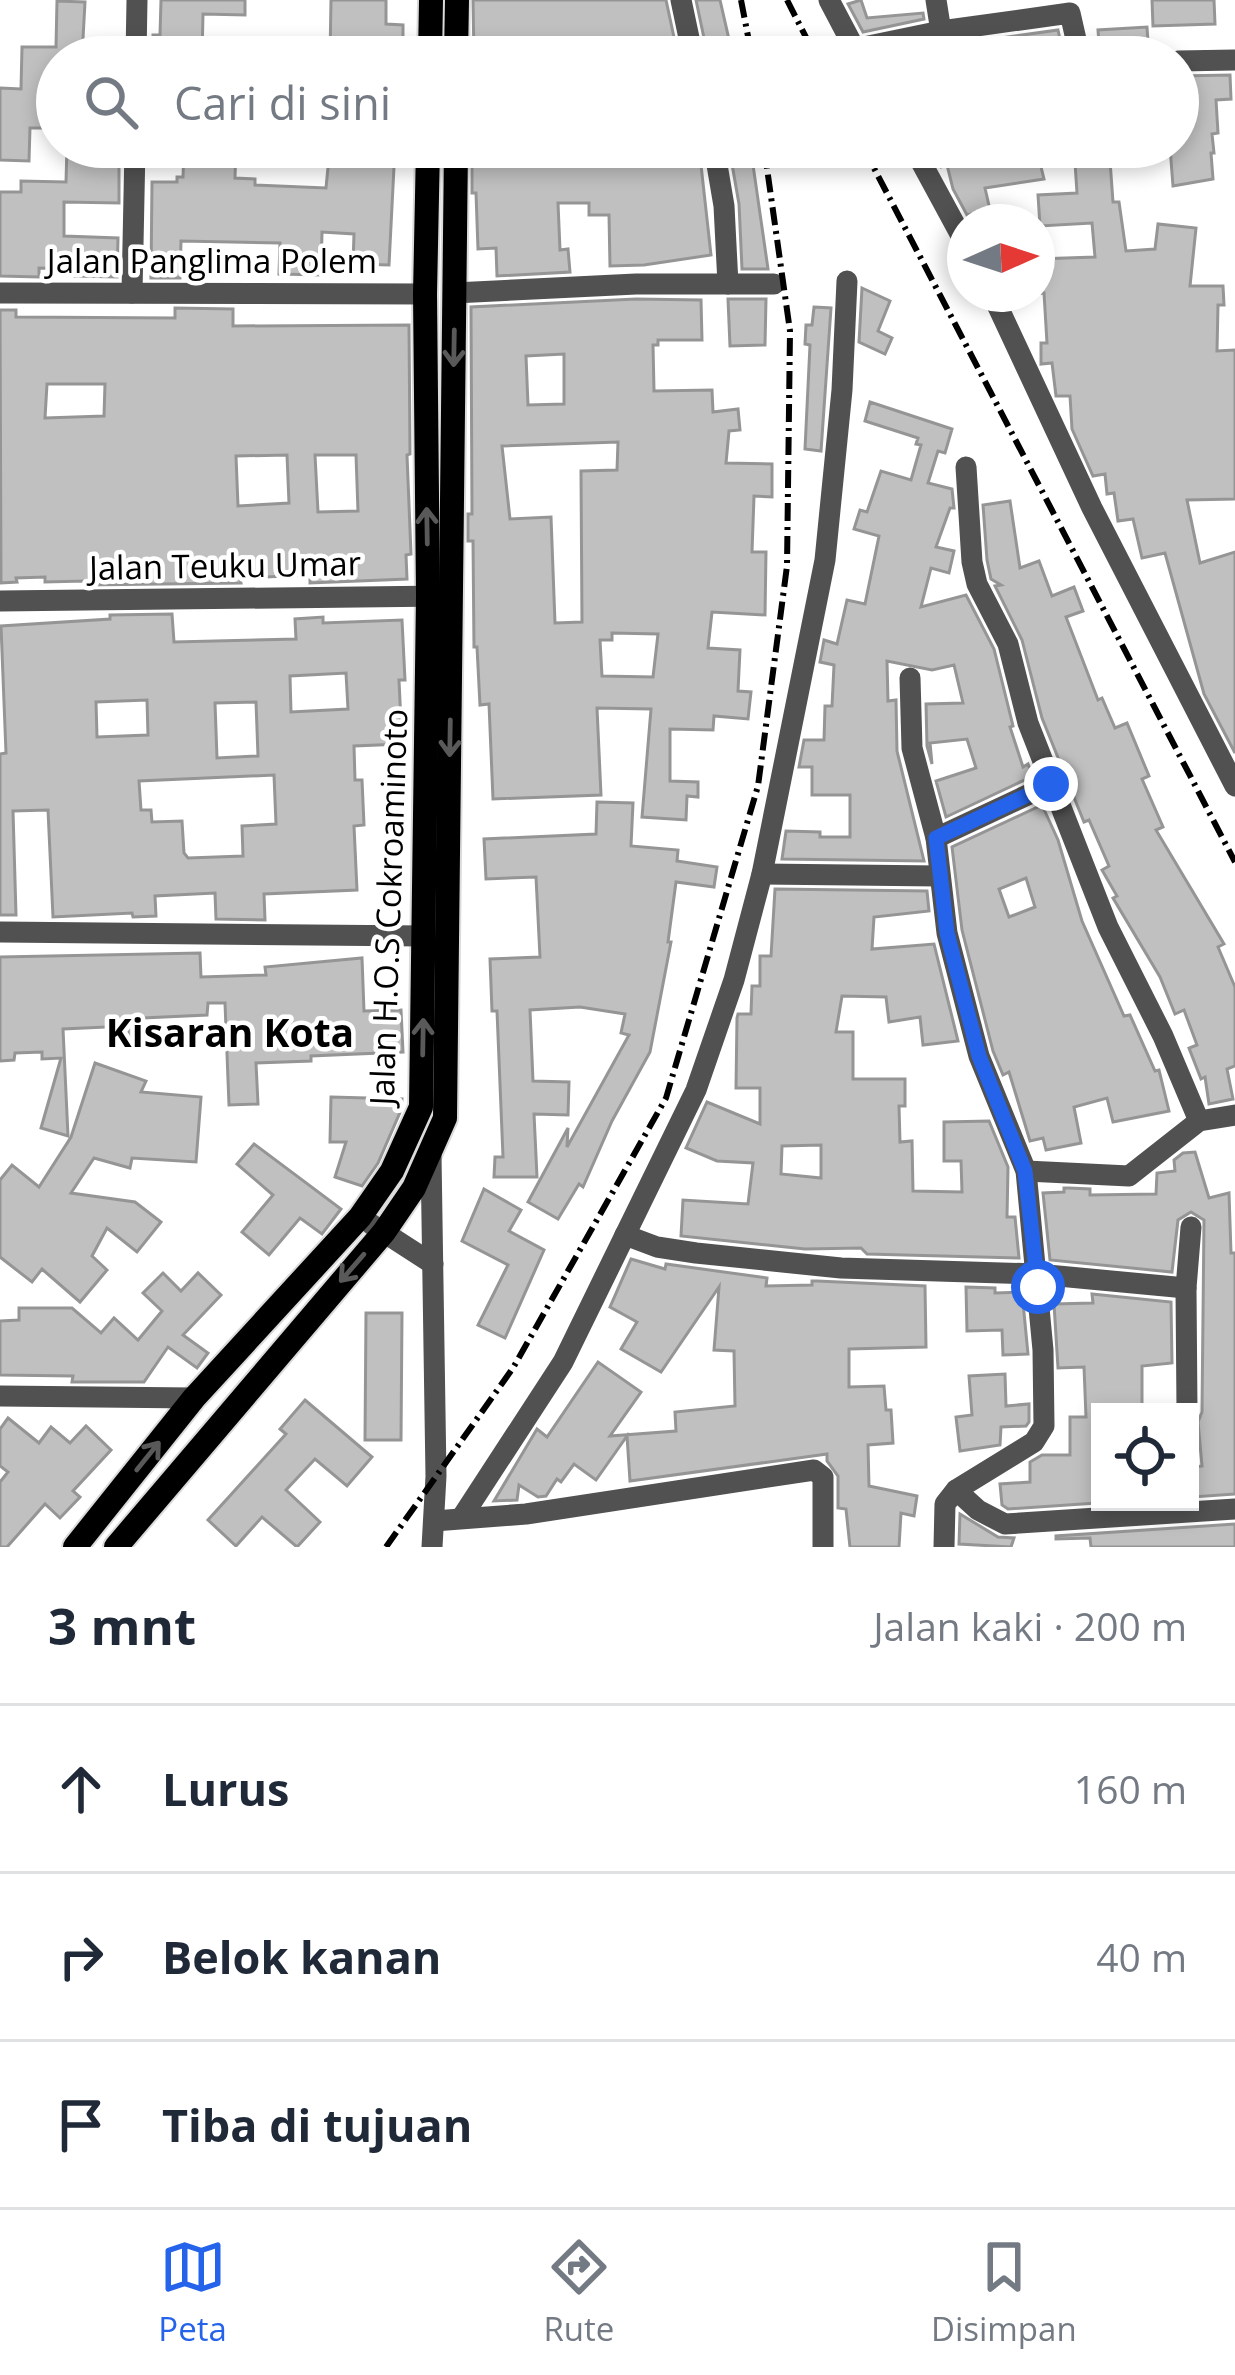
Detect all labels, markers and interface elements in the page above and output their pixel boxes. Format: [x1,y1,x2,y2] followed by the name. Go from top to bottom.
[36,36,1199,168] search box
[78,69,144,135] icon: search
[174,72,391,133] text: Cari di sini
[947,204,1055,312] north arrow
[44,238,377,283] street label: Jalan Panglima Polem
[443,328,465,367] one-way arrow
[416,507,438,546] one-way arrow
[86,540,361,590] street label: Jalan Teuku Umar
[358,708,417,1109] street label: Jalan H.O.S Cokroaminoto
[439,718,461,757] one-way arrow
[1024,757,1078,811] route end
[106,1005,354,1058] district label: Kisaran Kota
[411,1018,434,1057] one-way arrow
[339,1252,367,1283] one-way arrow
[1011,1260,1065,1314] route start
[1091,1403,1199,1511] map controls
[1091,1403,1199,1511] button: locate
[134,1440,161,1472] one-way arrow
[48,1590,196,1660] text: 3 mnt
[873,1599,1187,1652] text: Jalan kaki · 200 m
[48,1756,114,1822] icon: ahead
[162,1758,289,1819] text: Lurus
[1074,1762,1187,1815] text: 160 m
[48,1924,114,1990] icon: right
[162,1926,441,1987] text: Belok kanan
[1096,1930,1187,1983] text: 40 m
[48,2092,114,2158] icon: arrive
[162,2094,472,2155] text: Tiba di tujuan
[158,2234,227,2351] tab: Peta
[543,2234,614,2351] tab: Rute
[931,2234,1077,2351] tab: Disimpan

